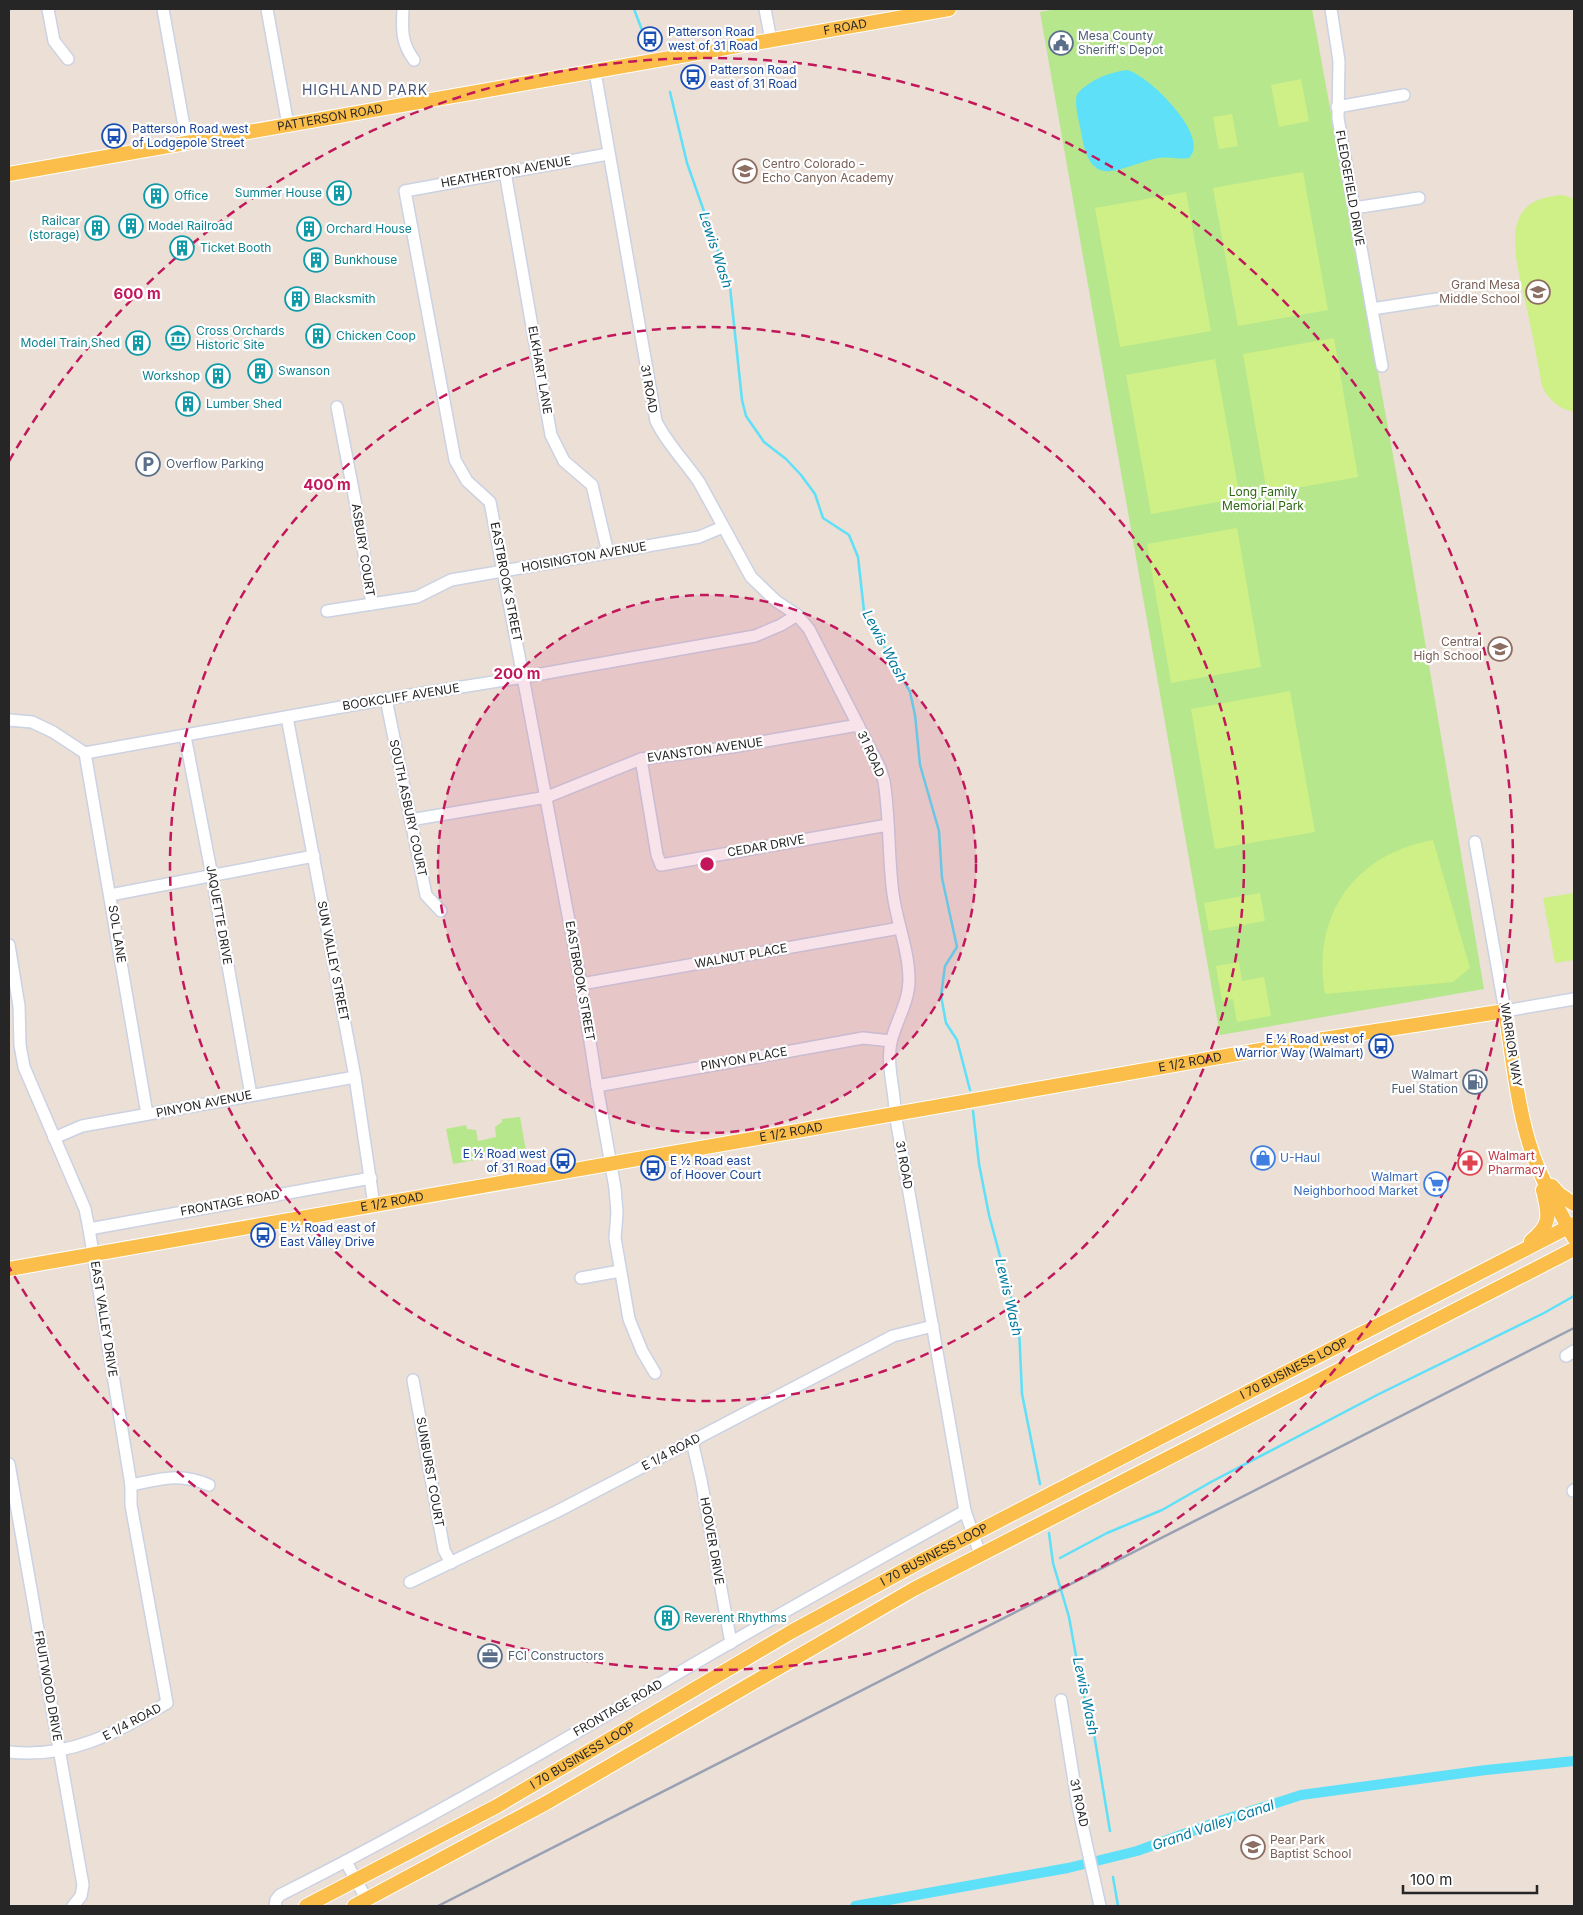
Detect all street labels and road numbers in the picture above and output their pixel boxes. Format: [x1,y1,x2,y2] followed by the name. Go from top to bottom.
[822,16,868,38] street label: F ROAD
[276,100,384,134] street label: PATTERSON ROAD
[1333,129,1368,247] street label: FLEDGEFIELD DRIVE
[440,153,572,190] street label: HEATHERTON AVENUE
[525,325,556,415] street label: ELKHART LANE
[638,363,661,414] street label: 31 ROAD
[349,502,378,598] street label: ASBURY COURT
[488,521,526,643] street label: EASTBROOK STREET
[520,538,648,575] street label: HOISINGTON AVENUE
[341,680,461,713] street label: BOOKCLIFF AVENUE
[855,728,888,779] street label: 31 ROAD
[646,734,764,765] street label: EVANSTON AVENUE
[387,738,430,878] street label: SOUTH ASBURY COURT
[726,831,806,860] street label: CEDAR DRIVE
[203,864,236,966] street label: JAQUETTE DRIVE
[314,899,353,1023] street label: SUN VALLEY STREET
[106,904,129,964] street label: SOL LANE
[563,920,598,1042] street label: EASTBROOK STREET
[694,940,788,971] street label: WALNUT PLACE
[1497,1002,1526,1088] street label: WARRIOR WAY
[699,1044,788,1073] street label: PINYON PLACE
[1157,1049,1223,1075] street label: E 1/2 ROAD
[155,1087,253,1120] street label: PINYON AVENUE
[758,1119,824,1144] street label: E 1/2 ROAD
[893,1139,916,1190] street label: 31 ROAD
[179,1186,281,1219] street label: FRONTAGE ROAD
[359,1189,425,1214] street label: E 1/2 ROAD
[88,1260,121,1378] street label: EAST VALLEY DRIVE
[1237,1334,1350,1402] street label: I 70 BUSINESS LOOP
[413,1416,448,1528] street label: SUNBURST COURT
[639,1430,703,1473] street label: E 1/4 ROAD
[697,1496,728,1586] street label: HOOVER DRIVE
[878,1520,991,1589] street label: I 70 BUSINESS LOOP
[31,1629,66,1742] street label: FRUITWOOD DRIVE
[570,1676,665,1739] street label: FRONTAGE ROAD
[100,1700,164,1743] street label: E 1/4 ROAD
[527,1718,638,1792] street label: I 70 BUSINESS LOOP
[1067,1777,1092,1828] street label: 31 ROAD

